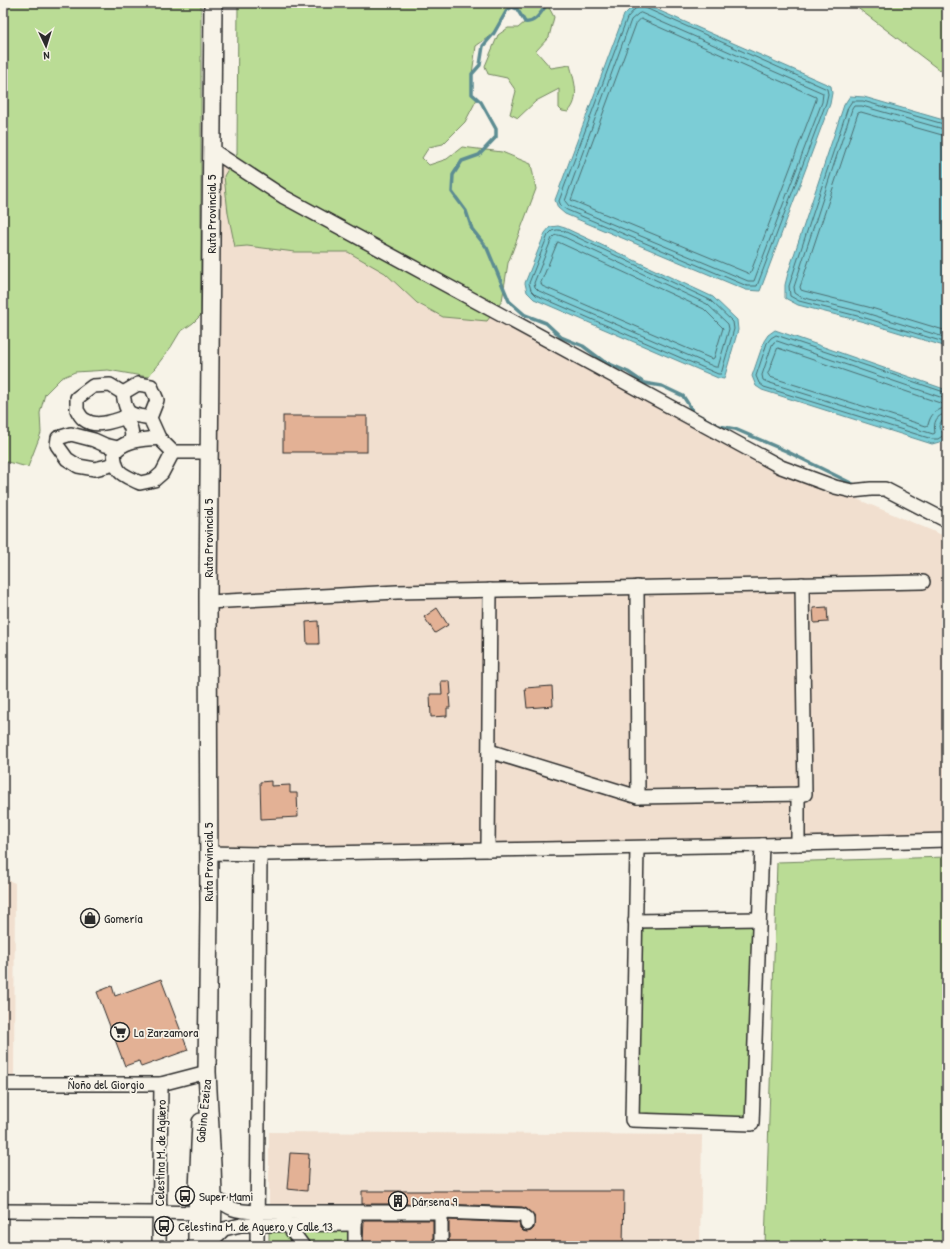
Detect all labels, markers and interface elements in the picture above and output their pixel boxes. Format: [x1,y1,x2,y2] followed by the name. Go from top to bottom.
[26,26,66,66] north arrow
[43,49,50,63] text: N
[202,174,220,254] street label: Ruta Provincial 5
[199,498,217,578] street label: Ruta Provincial 5
[199,822,217,902] street label: Ruta Provincial 5
[79,907,101,929] shop icon: Gomería
[104,909,143,927] place label: Gomería
[109,1021,131,1043] supermarket icon: La Zarzamora
[134,1023,198,1041] place label: La Zarzamora
[68,1075,144,1093] street label: Ñoño del Giorgio
[191,1078,215,1144] street label: Gabino Ezeiza
[150,1099,170,1207] street label: Celestina M. de Agüero
[174,1185,196,1207] bus stop icon: Super Mami
[199,1187,253,1205] place label: Super Mami
[387,1190,409,1212] building icon: Dársena 9
[412,1192,457,1210] place label: Dársena 9
[153,1215,175,1237] bus stop icon: Celestina M. de Aguero y Calle 13
[178,1217,333,1235] place label: Celestina M. de Aguero y Calle 13

